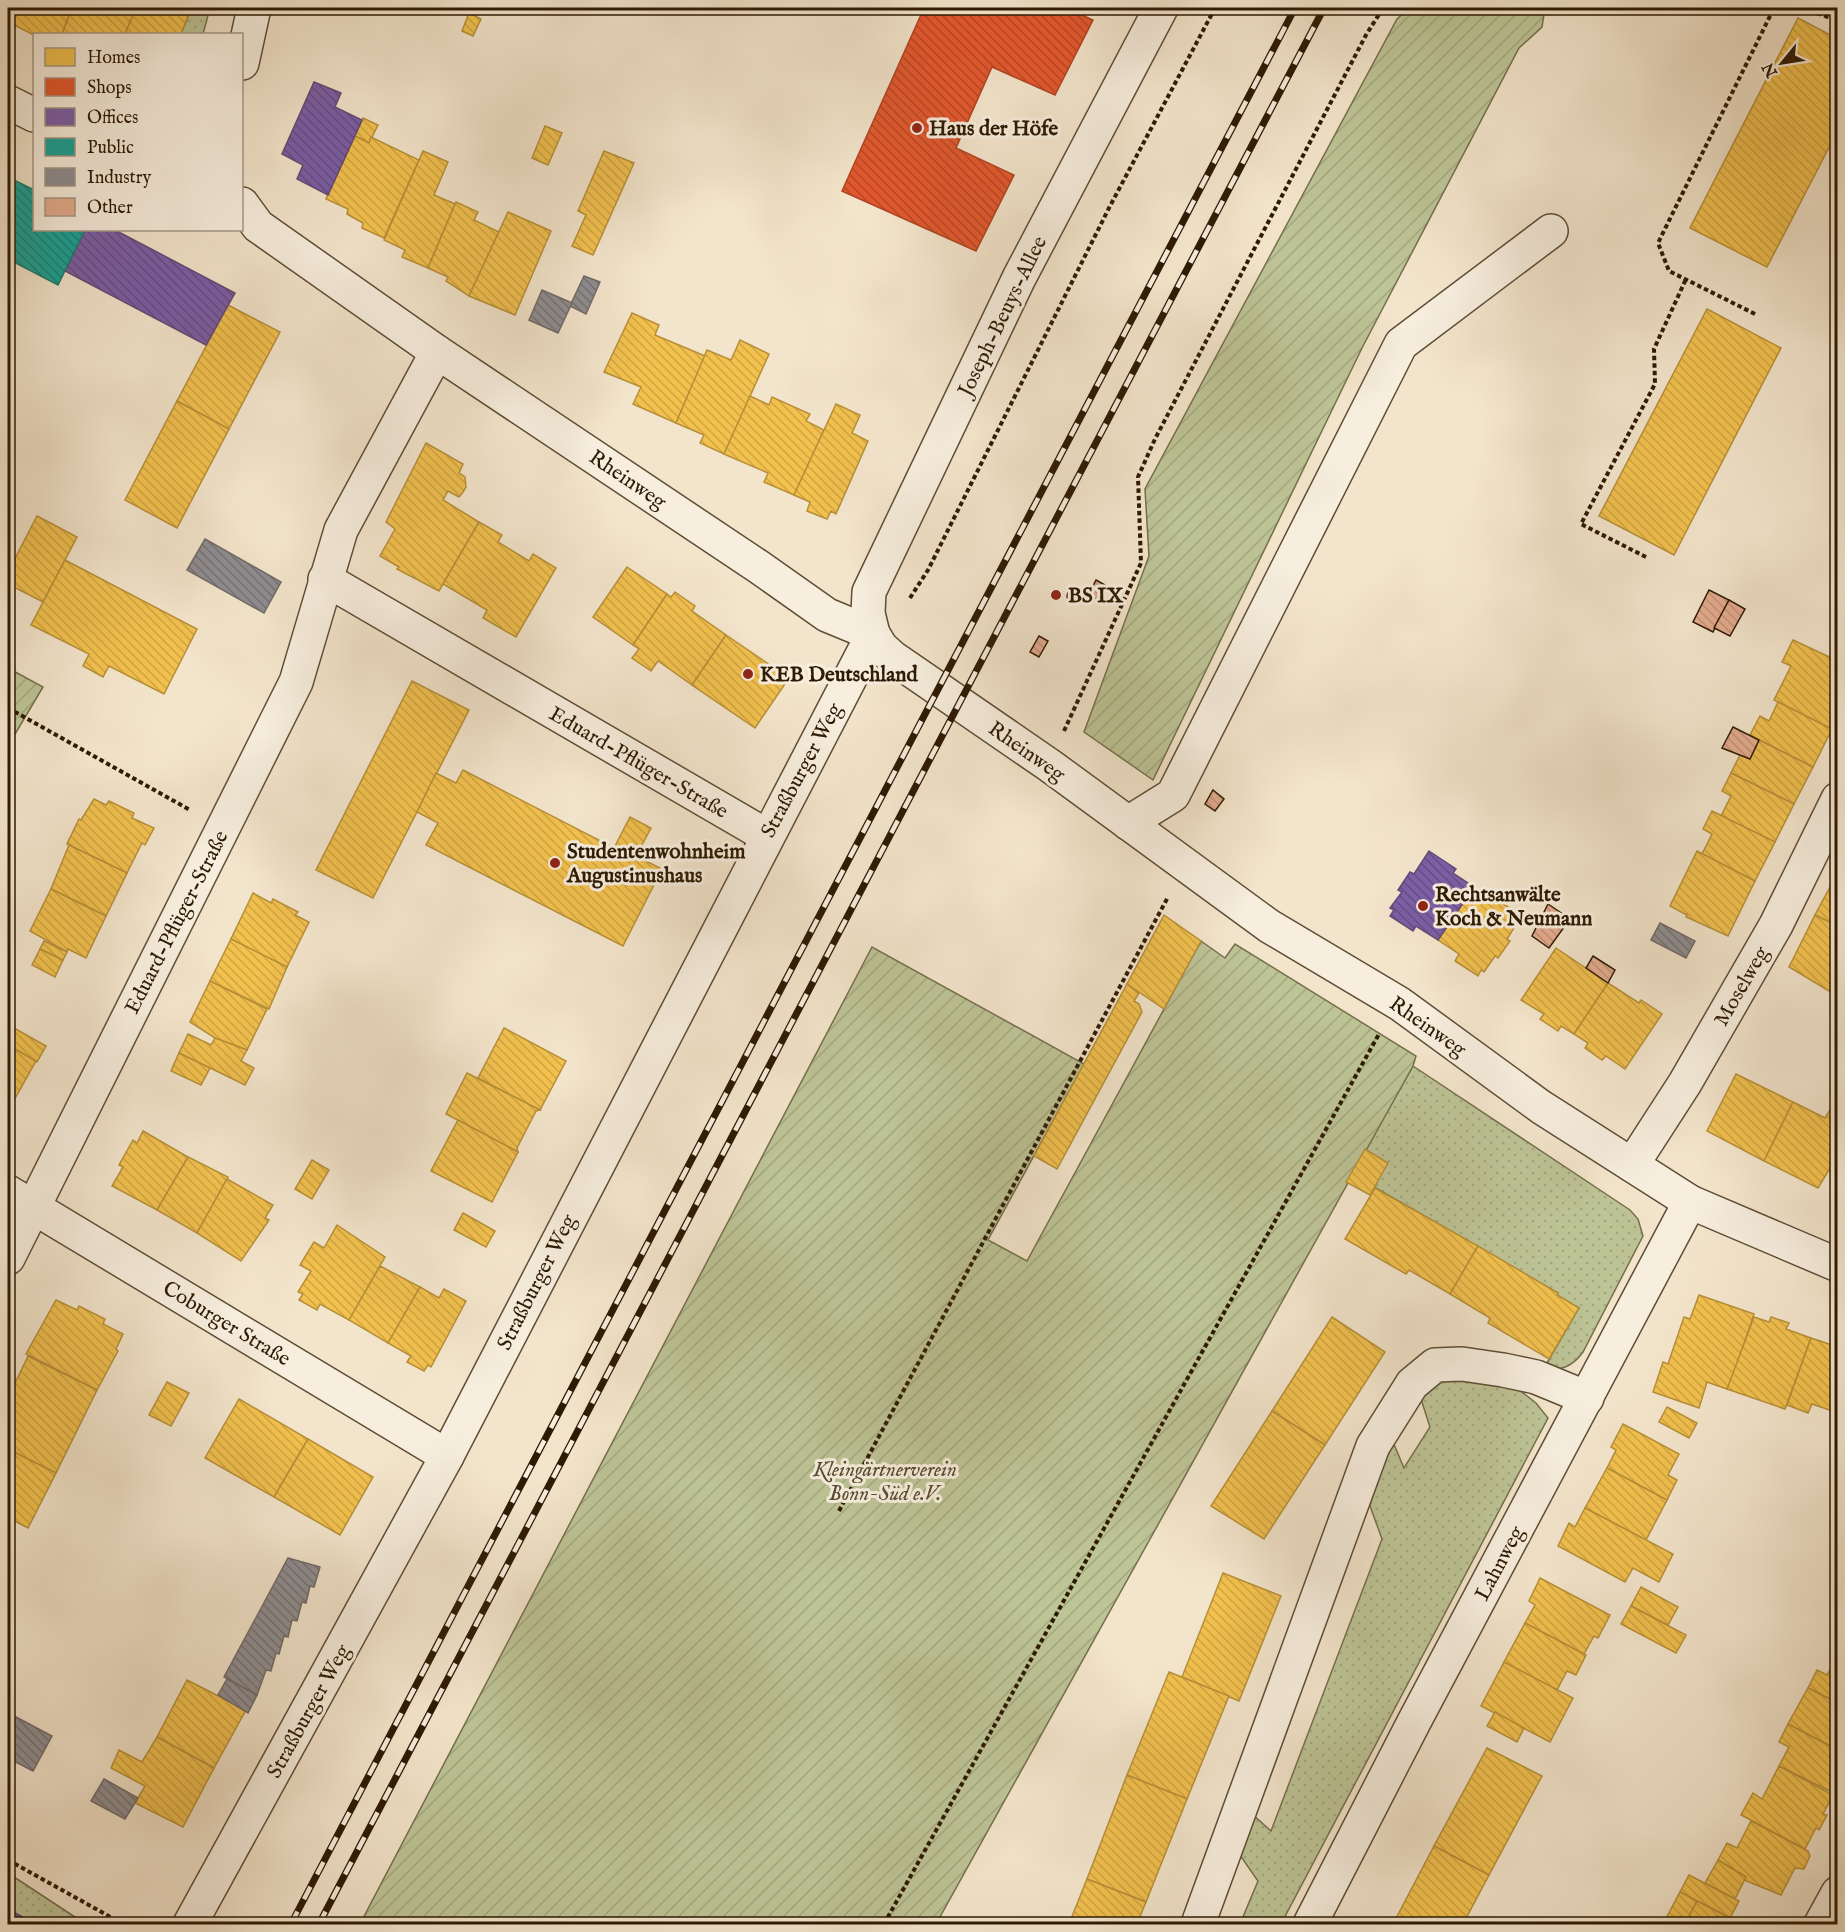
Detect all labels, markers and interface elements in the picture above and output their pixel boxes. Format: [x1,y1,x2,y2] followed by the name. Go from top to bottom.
[33,33,243,231] legend
[1752,33,1812,93] north arrow
[87,47,140,70] text: Homes
[1759,58,1783,81] text: N
[87,77,132,100] text: Shops
[87,107,138,130] text: Offices
[929,116,1059,143] place label: Haus der Höfe
[910,121,924,135] marker: Haus der Höfe
[87,137,134,160] text: Public
[87,167,151,190] text: Industry
[87,197,133,220] text: Other
[952,232,1054,403] street label: Joseph-Beuys-Allee
[583,444,672,516] street label: Rheinweg
[1068,583,1124,610] place label: BS IX
[1049,588,1063,602] marker: BS IX
[760,662,918,689] place label: KEB Deutschland
[741,667,755,681] marker: KEB Deutschland
[756,698,849,843] street label: Straßburger Weg
[544,701,733,826] street label: Eduard-Pflüger-Straße
[982,716,1070,789] street label: Rheinweg
[119,826,235,1019] street label: Eduard-Pflüger-Straße
[566,839,746,890] place label: Studentenwohnheim Augustinushaus
[548,856,562,870] marker: Studentenwohnheim Augustinushaus
[1435,882,1592,933] place label: Rechtsanwälte Koch & Neumann
[1416,899,1430,913] marker: Rechtsanwälte Koch & Neumann
[1709,941,1776,1032] street label: Moselweg
[1383,991,1471,1064] street label: Rheinweg
[492,1210,583,1355] street label: Straßburger Weg
[157,1275,295,1373] street label: Coburger Straße
[812,1457,957,1508] park label: Kleingärtnerverein Bonn-Süd e.V.
[1469,1521,1532,1606] street label: Lahnweg
[261,1640,357,1783] street label: Straßburger Weg

